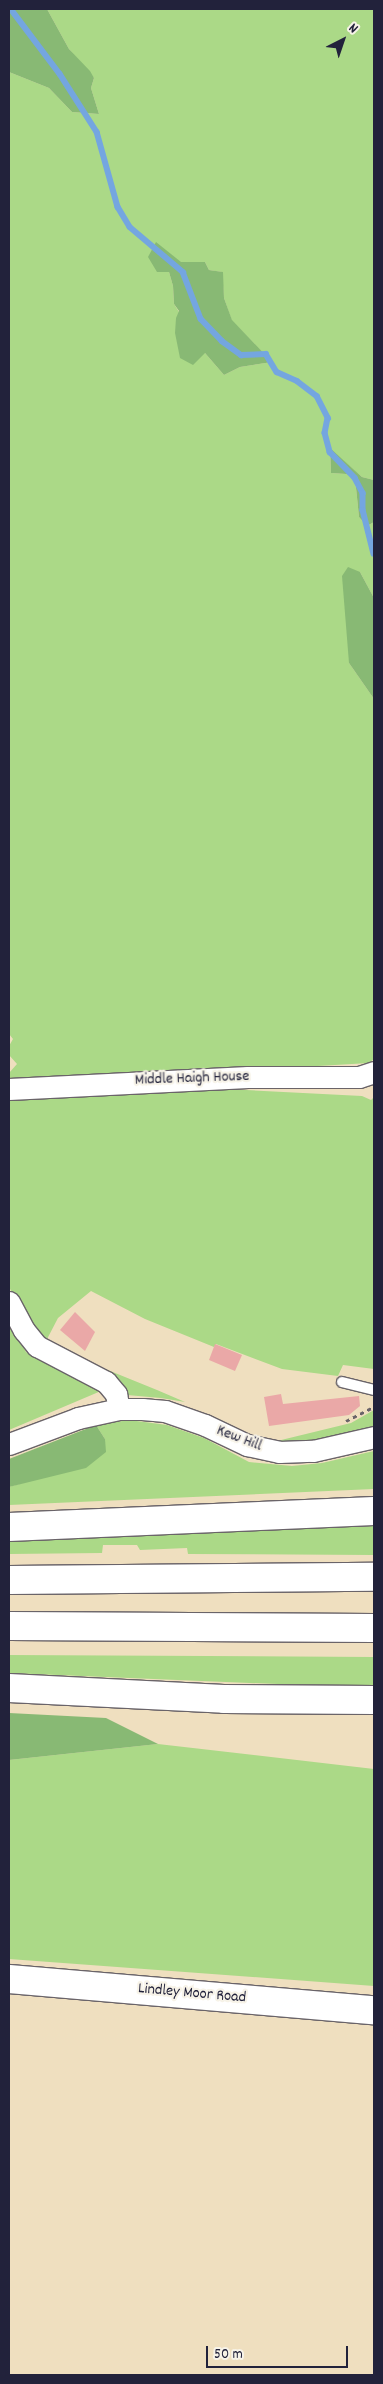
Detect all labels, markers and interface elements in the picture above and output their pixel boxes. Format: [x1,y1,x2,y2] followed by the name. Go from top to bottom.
[318,15,368,65] north arrow
[344,19,362,38] text: N
[134,1067,250,1091] street label: Middle Haigh House
[214,1422,264,1456] street label: Kew Hill
[137,1980,247,2008] street label: Lindley Moor Road
[208,2336,350,2368] scale bar
[214,2344,243,2366] text: 50 m

